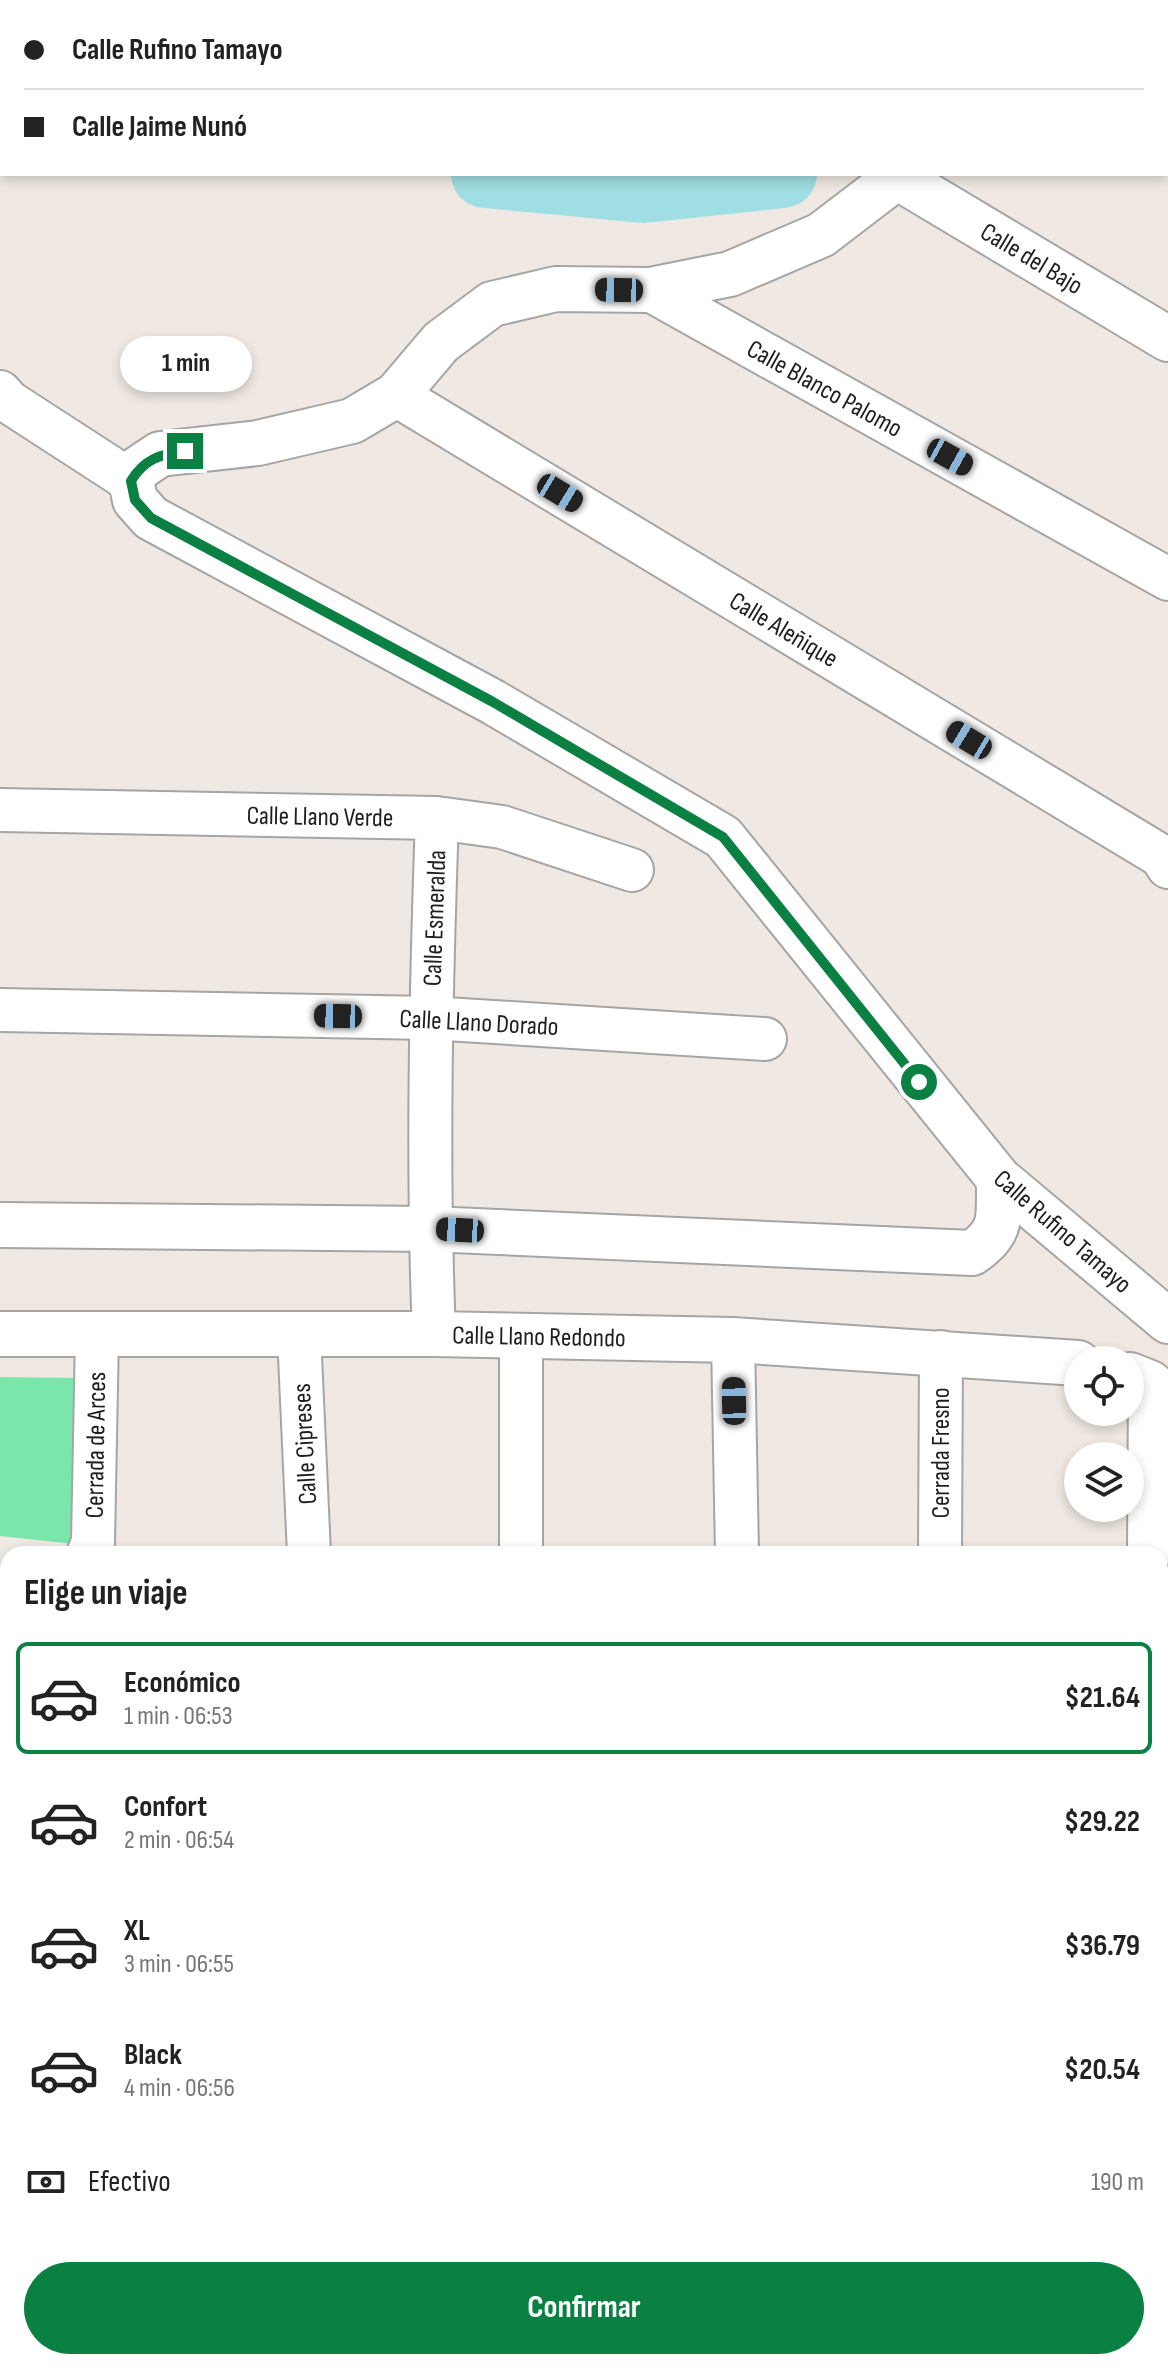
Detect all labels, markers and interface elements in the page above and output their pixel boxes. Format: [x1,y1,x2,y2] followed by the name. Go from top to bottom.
[72,32,283,68] text: Calle Rufino Tamayo
[72,109,247,145] text: Calle Jaime Nunó
[974,217,1088,302] street label: Calle del Bajo
[595,278,643,302] car
[741,334,907,445] street label: Calle Blanco Palomo
[119,335,251,391] callout: 1 min
[162,348,210,379] text: 1 min
[167,433,203,469] route end
[923,435,977,479] car
[533,470,587,516] car
[723,586,843,675] street label: Calle Aleñique
[942,717,996,763] car
[246,801,394,834] street label: Calle Llano Verde
[418,849,453,987] street label: Calle Esmeralda
[314,1004,362,1028] car
[399,1004,559,1043] street label: Calle Llano Dorado
[901,1064,937,1100] route start
[987,1164,1137,1300] street label: Calle Rufino Tamayo
[435,1217,485,1243] car
[452,1320,626,1355] street label: Calle Llano Redondo
[1064,1346,1144,1522] map controls
[1064,1346,1144,1426] button: locate
[80,1372,113,1519] street label: Cerrada de Arces
[722,1377,746,1425] car
[287,1383,324,1505] street label: Calle Cipreses
[926,1388,957,1518] street label: Cerrada Fresno
[1064,1442,1144,1522] button: layers
[24,1572,188,1615] text: Elige un viaje
[28,1662,100,1734] icon: car
[124,1665,241,1701] text: Económico
[1064,1680,1140,1716] text: $21.64
[124,1701,233,1732] text: 1 min · 06:53
[28,1786,100,1858] icon: car
[124,1789,207,1825] text: Confort
[1064,1804,1140,1840] text: $29.22
[124,1825,234,1856] text: 2 min · 06:54
[28,1910,100,1982] icon: car
[124,1913,150,1949] text: XL
[1065,1928,1140,1964] text: $36.79
[124,1949,234,1980] text: 3 min · 06:55
[28,2034,100,2106] icon: car
[124,2037,182,2073] text: Black
[1064,2052,1140,2088] text: $20.54
[124,2073,235,2104] text: 4 min · 06:56
[24,2160,68,2204] icon: cash
[88,2164,171,2200] text: Efectivo
[1091,2167,1144,2198] text: 190 m
[24,2262,1144,2354] button: Confirmar

